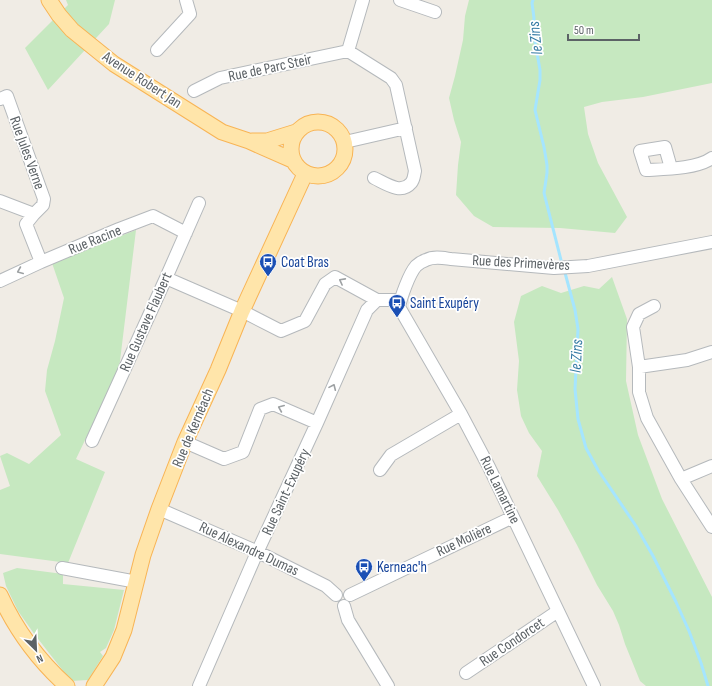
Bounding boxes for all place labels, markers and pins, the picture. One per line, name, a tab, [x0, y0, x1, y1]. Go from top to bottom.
bus stop icon: Coat Bras	[258, 252, 278, 277]
place label: Coat Bras	[281, 253, 329, 272]
bus stop icon: Saint Exupéry	[387, 293, 407, 318]
place label: Saint Exupéry	[410, 294, 479, 313]
bus stop icon: Kerneac'h	[354, 557, 374, 582]
place label: Kerneac'h	[377, 558, 427, 577]

